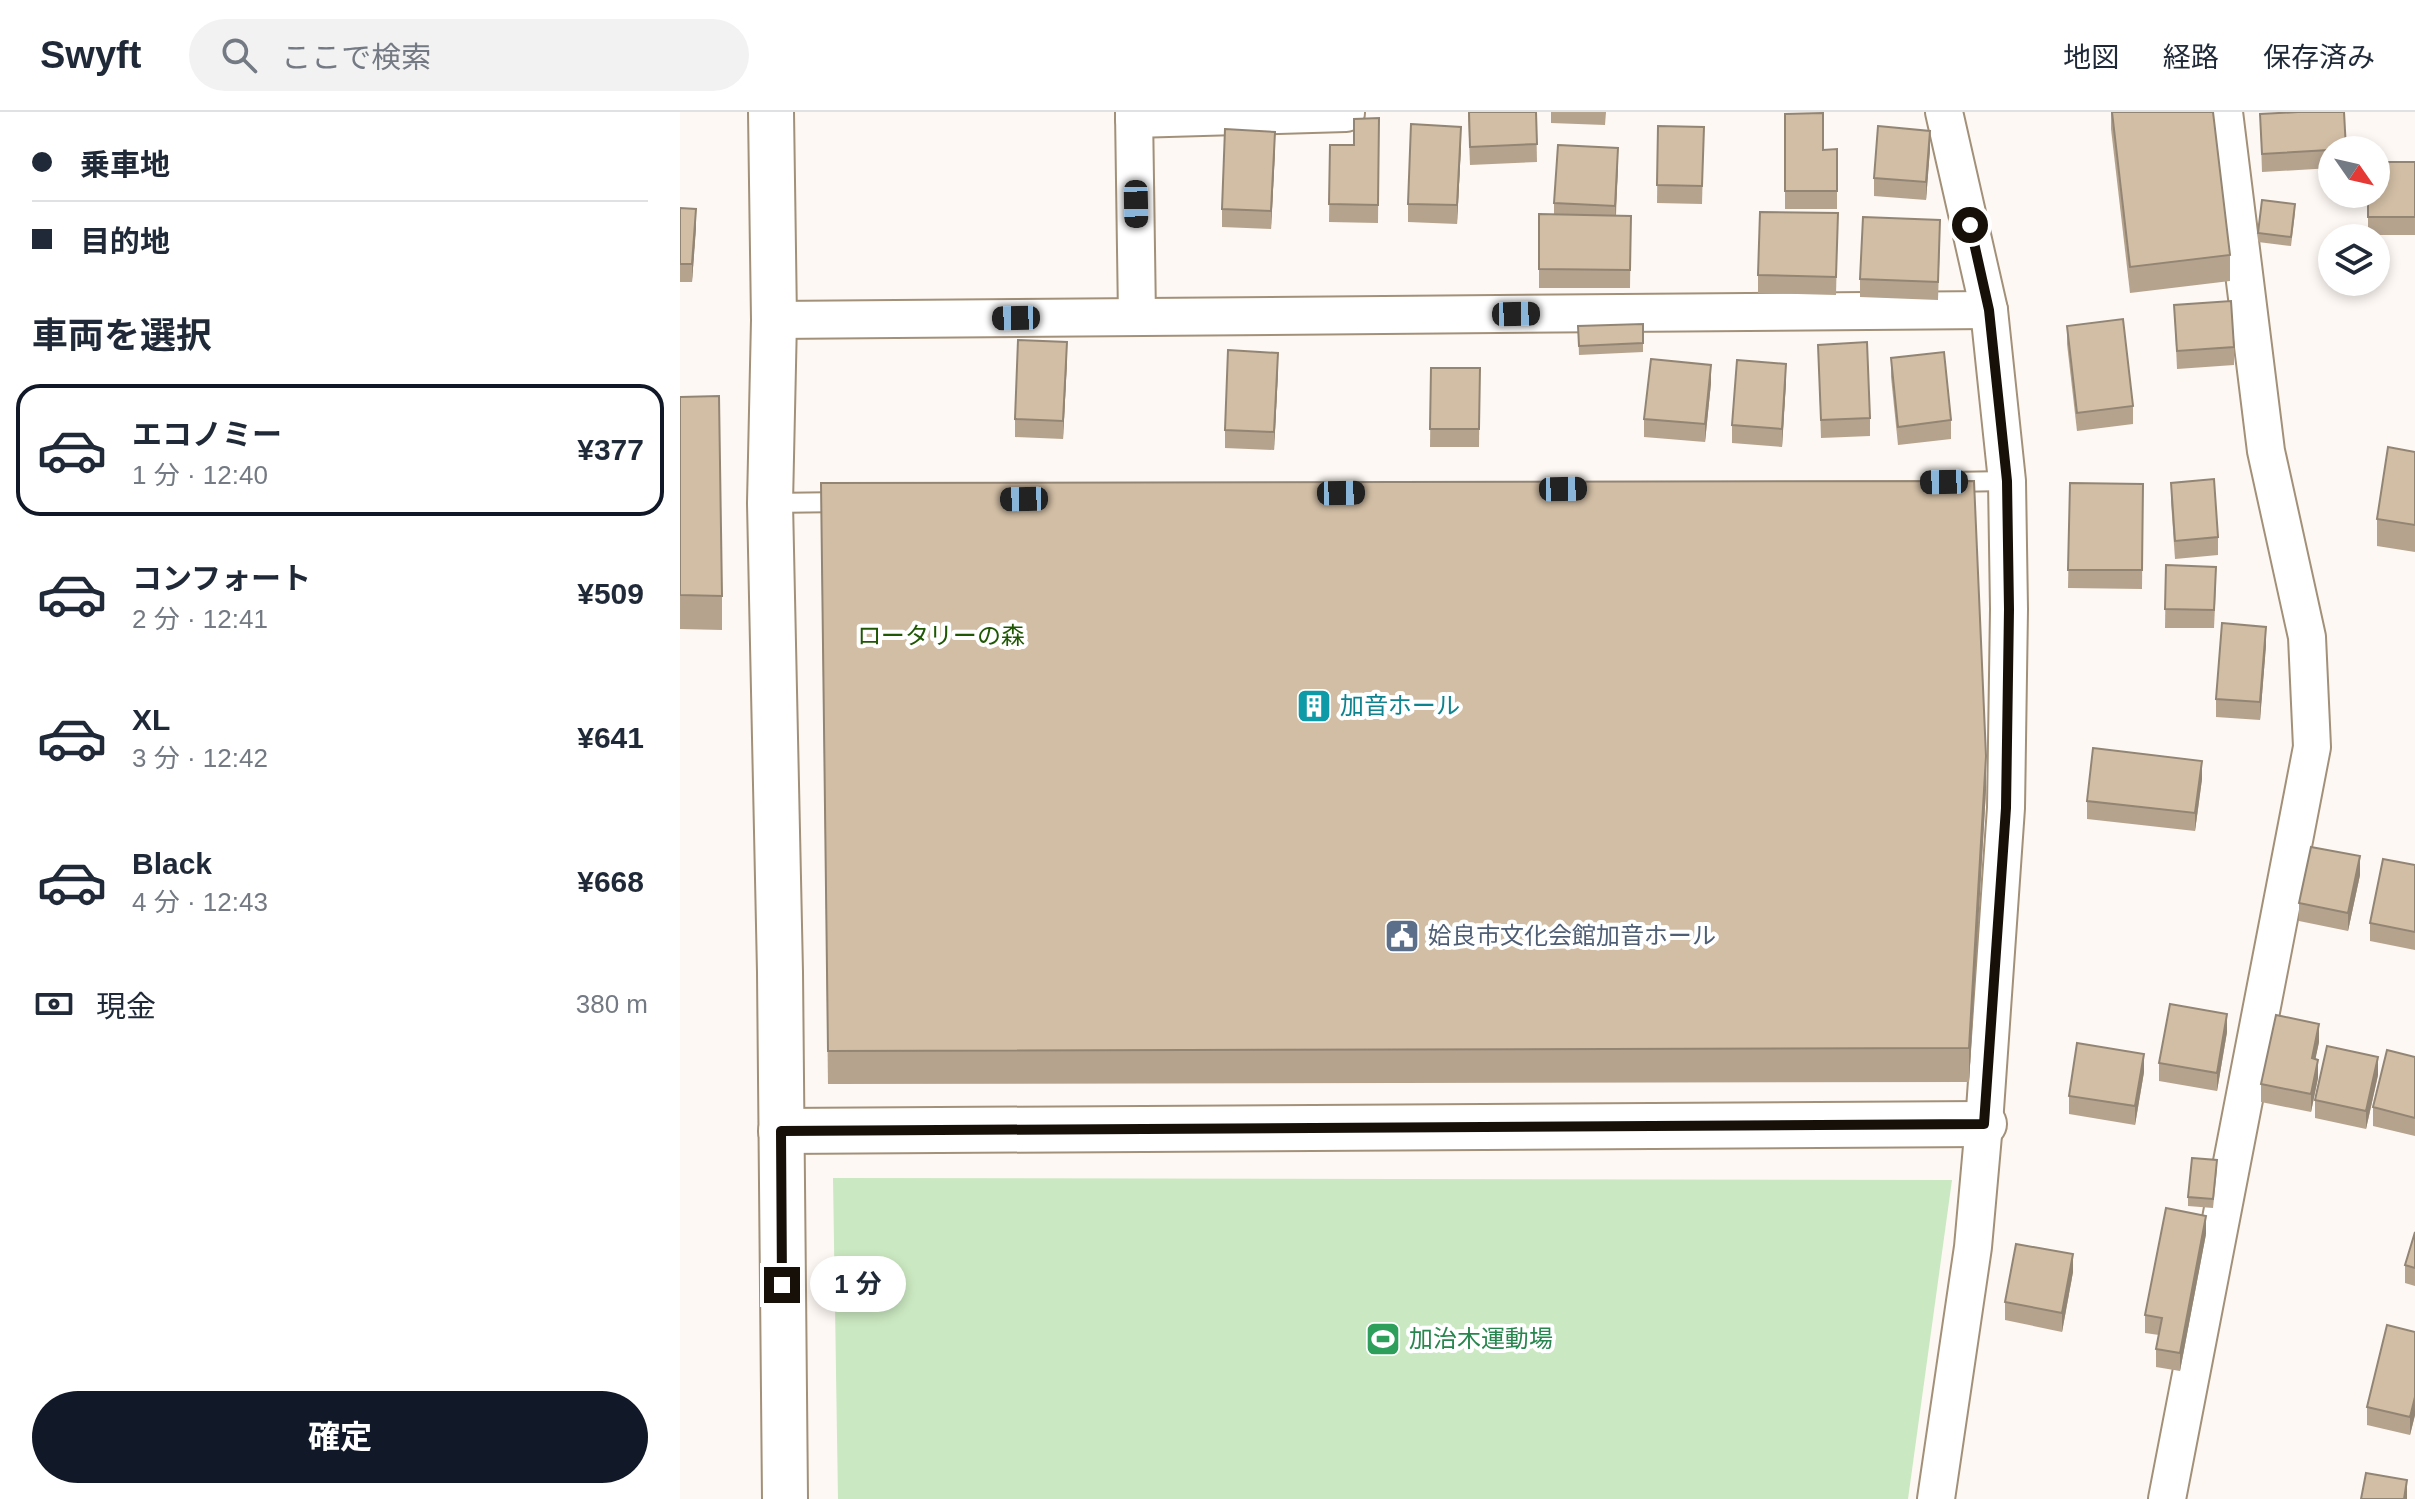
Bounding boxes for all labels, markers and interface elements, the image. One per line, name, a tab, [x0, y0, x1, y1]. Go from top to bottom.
search box	[189, 19, 749, 91]
icon: search	[217, 33, 261, 77]
text: Swyft	[40, 34, 141, 76]
text: ここで検索	[281, 41, 431, 74]
text: 地図	[2063, 42, 2119, 73]
text: 経路	[2163, 42, 2219, 73]
text: 保存済み	[2263, 42, 2375, 73]
north arrow	[2318, 136, 2390, 208]
map controls	[2318, 136, 2390, 296]
text: 乗車地	[80, 148, 170, 181]
car	[1124, 180, 1148, 228]
route start	[1952, 207, 1988, 243]
button: layers	[2318, 224, 2390, 296]
text: 目的地	[80, 225, 170, 258]
car	[1492, 302, 1540, 326]
car	[992, 306, 1040, 330]
text: 車両を選択	[32, 315, 212, 356]
icon: car	[36, 414, 108, 486]
text: エコノミー	[132, 418, 282, 451]
text: ¥377	[577, 433, 644, 466]
text: 1 分 · 12:40	[132, 460, 268, 490]
car	[1920, 470, 1968, 494]
car	[1539, 477, 1587, 501]
car	[1317, 481, 1365, 505]
car	[1000, 487, 1048, 511]
icon: car	[36, 558, 108, 630]
text: コンフォート	[132, 562, 311, 595]
text: ¥509	[577, 577, 644, 610]
text: 2 分 · 12:41	[132, 604, 268, 634]
park label: ロータリーの森	[857, 622, 1025, 649]
building icon: 加音ホール	[1295, 687, 1333, 725]
place label: 加音ホール	[1340, 692, 1460, 719]
icon: car	[36, 702, 108, 774]
text: XL	[132, 703, 170, 736]
text: ¥641	[577, 721, 644, 754]
text: 3 分 · 12:42	[132, 743, 268, 773]
icon: car	[36, 846, 108, 918]
text: Black	[132, 847, 212, 880]
text: ¥668	[577, 865, 644, 898]
text: 4 分 · 12:43	[132, 887, 268, 917]
public building icon: 姶良市文化会館加音ホール	[1383, 917, 1421, 955]
place label: 姶良市文化会館加音ホール	[1428, 922, 1716, 949]
icon: cash	[32, 982, 76, 1026]
text: 380 m	[576, 989, 648, 1019]
text: 現金	[96, 990, 156, 1023]
callout: 1 分	[810, 1257, 906, 1313]
route end	[764, 1267, 800, 1303]
text: 1 分	[834, 1269, 882, 1299]
sports icon: 加治木運動場	[1364, 1320, 1402, 1358]
place label: 加治木運動場	[1409, 1325, 1553, 1352]
button: 確定	[32, 1391, 648, 1483]

